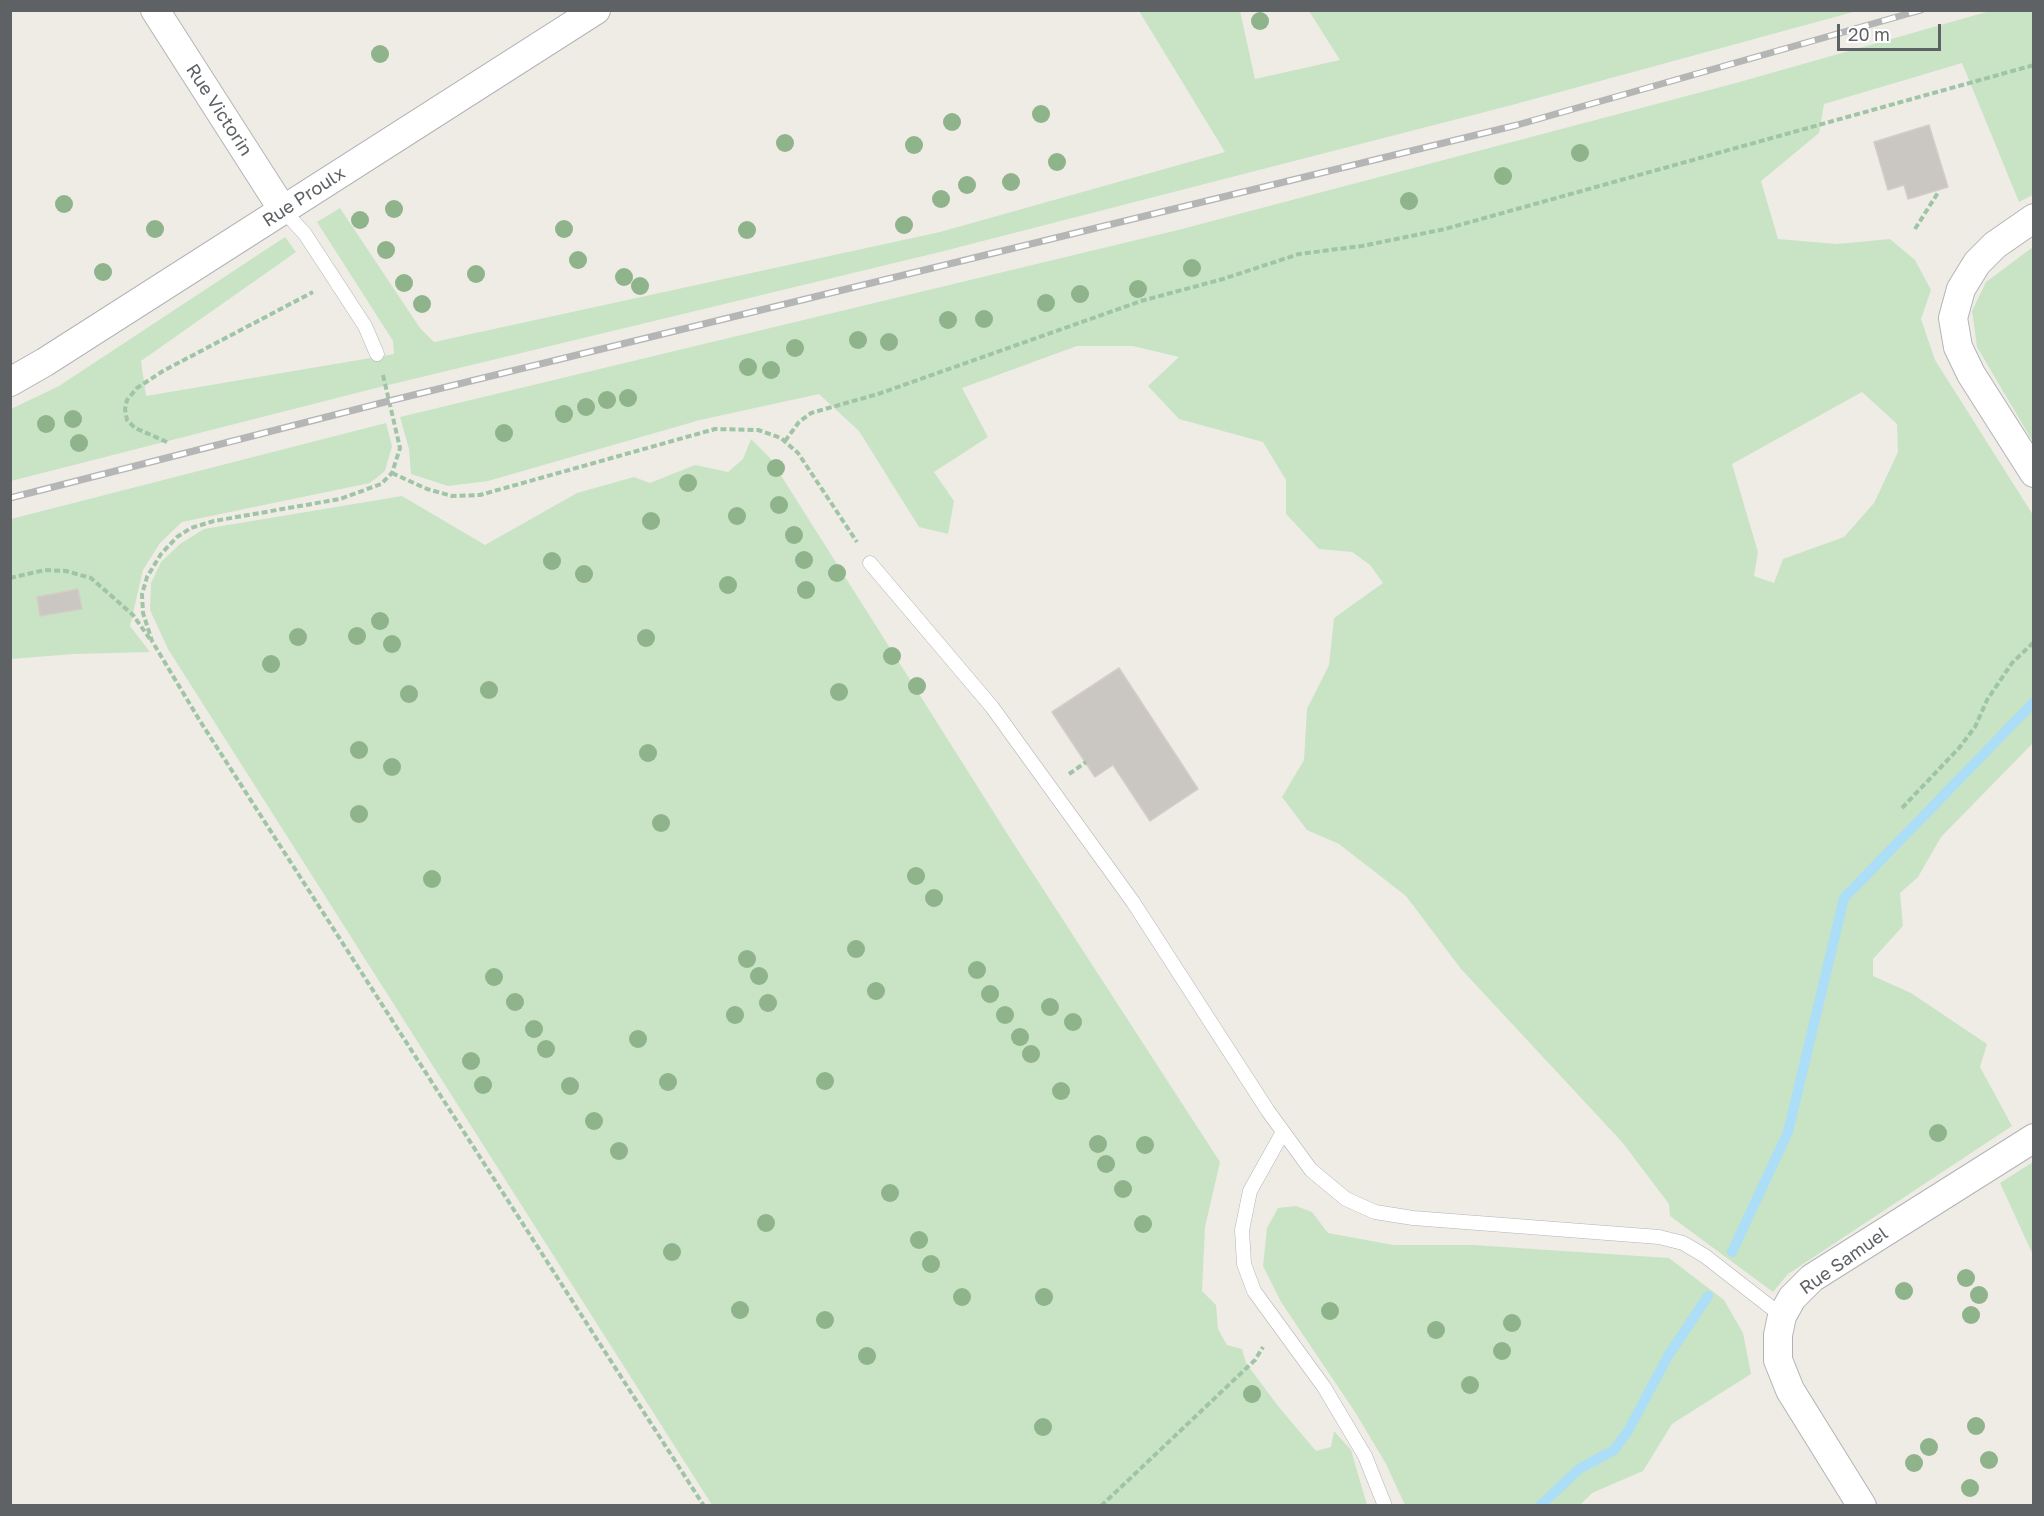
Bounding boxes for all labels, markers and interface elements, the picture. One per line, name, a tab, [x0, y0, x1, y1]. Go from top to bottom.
scale bar	[1840, 12, 1944, 50]
text: 20 m	[1848, 23, 1890, 45]
street label: Rue Victorin	[181, 60, 257, 160]
street label: Rue Proulx	[259, 162, 349, 232]
street label: Rue Samuel	[1796, 1223, 1892, 1299]

